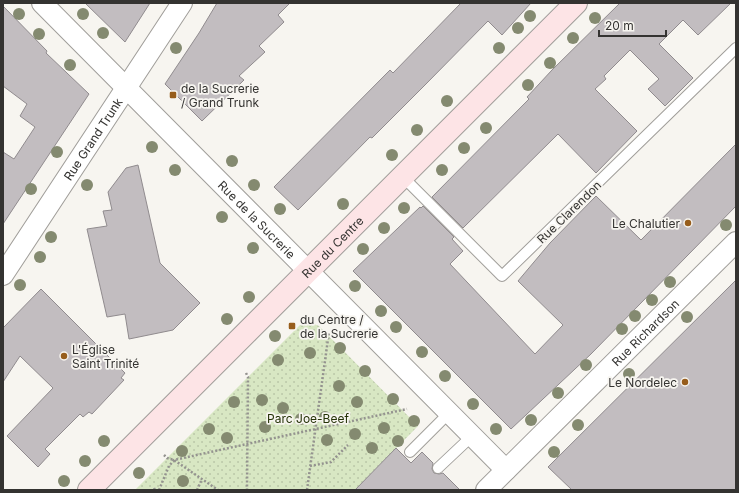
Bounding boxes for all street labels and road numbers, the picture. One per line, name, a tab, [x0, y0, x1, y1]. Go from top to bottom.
street label: Rue Grand Trunk	[60, 94, 125, 183]
street label: Rue de la Sucrerie	[215, 177, 299, 261]
street label: Rue Clarendon	[534, 178, 604, 246]
street label: Rue du Centre	[298, 213, 366, 281]
street label: Rue Richardson	[608, 296, 682, 369]

